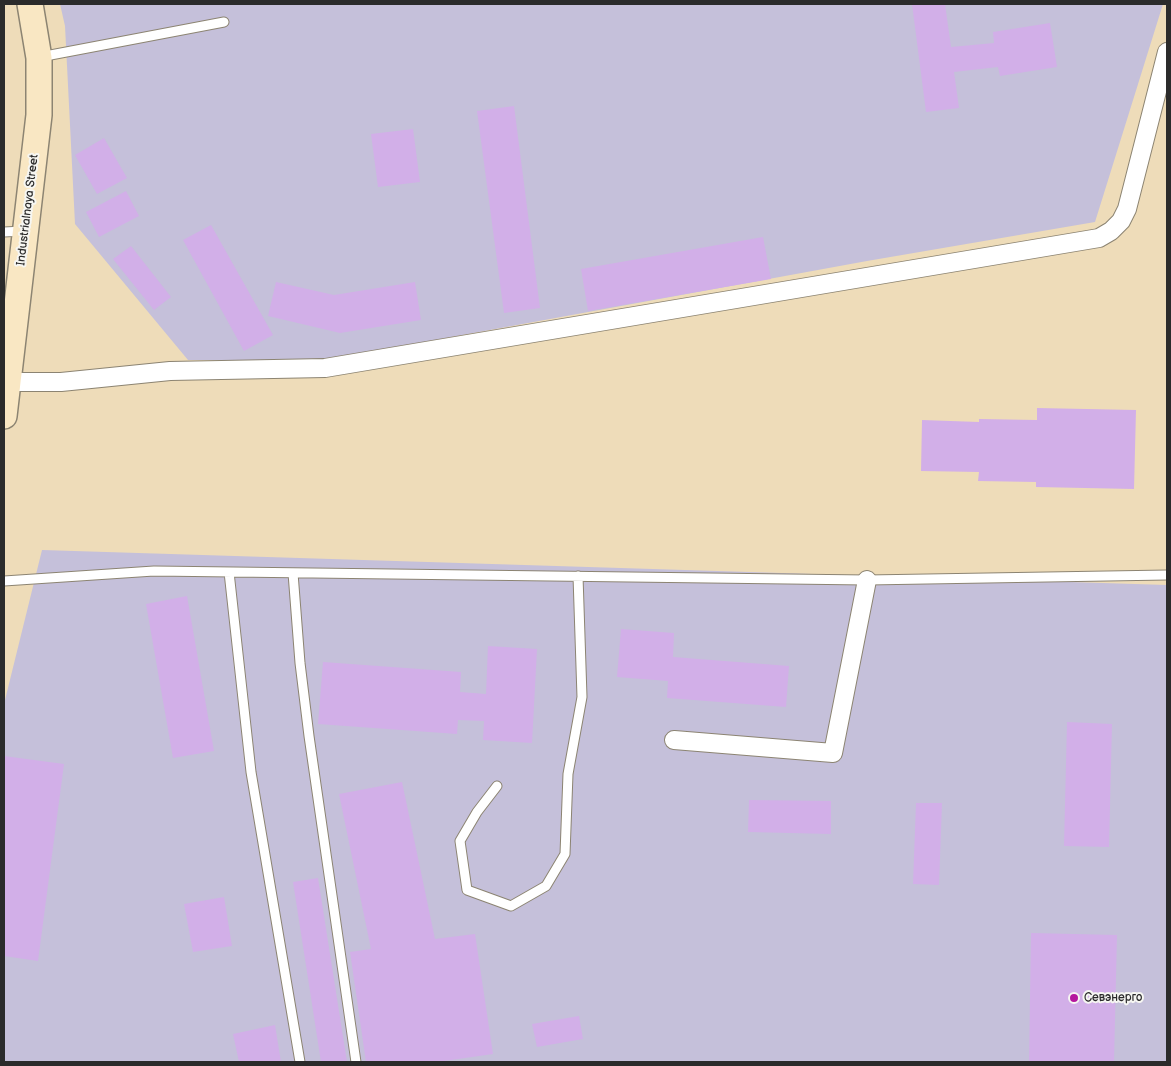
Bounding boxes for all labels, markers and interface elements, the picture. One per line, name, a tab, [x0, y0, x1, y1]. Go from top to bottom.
street label: Industrialnaya Street	[14, 154, 42, 266]
place label: Севэнерго	[1084, 991, 1142, 1005]
marker: Севэнерго	[1068, 992, 1080, 1004]

